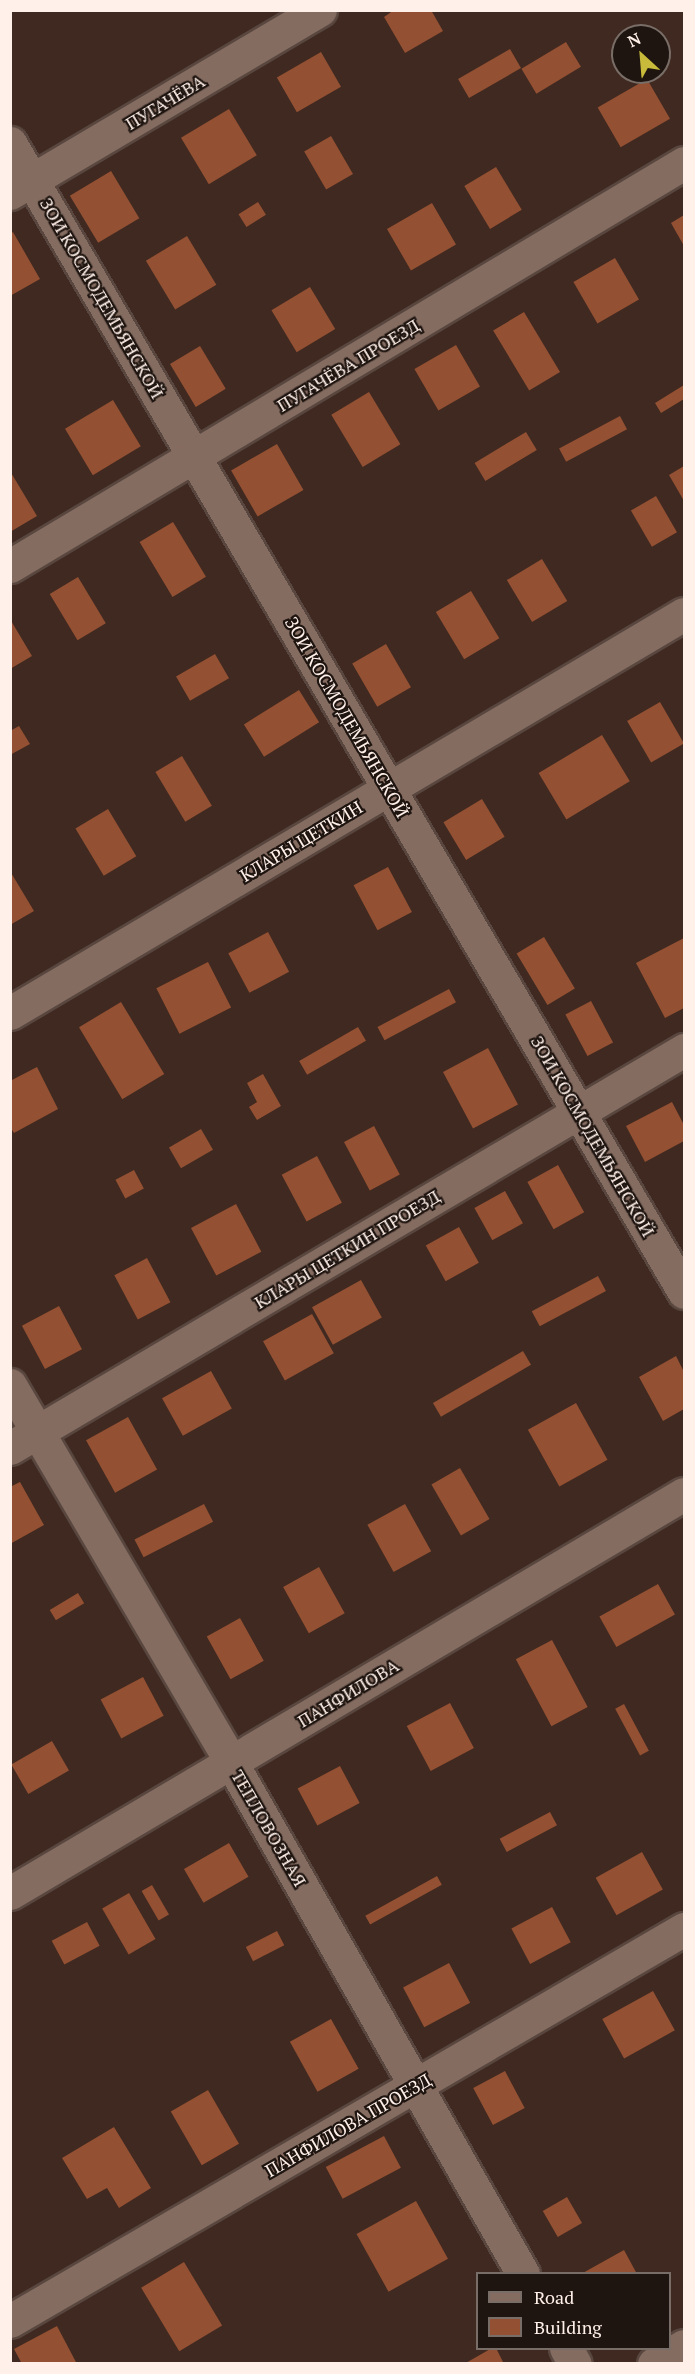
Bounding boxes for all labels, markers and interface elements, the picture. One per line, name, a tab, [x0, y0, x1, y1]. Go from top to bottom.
north arrow	[611, 24, 671, 84]
text: N	[624, 27, 644, 52]
street label: ПУГАЧЁВА	[121, 70, 209, 134]
street label: ЗОИ КОСМОДЕМЬЯНСКОЙ	[36, 194, 168, 402]
street label: ПУГАЧЁВА ПРОЕЗД	[273, 314, 423, 416]
street label: ЗОИ КОСМОДЕМЬЯНСКОЙ	[281, 613, 413, 821]
street label: КЛАРЫ ЦЕТКИН	[236, 796, 366, 886]
street label: ЗОИ КОСМОДЕМЬЯНСКОЙ	[527, 1032, 659, 1240]
street label: КЛАРЫ ЦЕТКИН ПРОЕЗД	[250, 1185, 444, 1313]
street label: ПАНФИЛОВА	[293, 1654, 403, 1732]
street label: ТЕПЛОВОЗНАЯ	[227, 1766, 311, 1890]
street label: ПАНФИЛОВА ПРОЕЗД	[261, 2069, 435, 2181]
legend	[476, 2272, 671, 2350]
text: Road	[534, 2285, 574, 2309]
text: Building	[534, 2315, 602, 2339]

